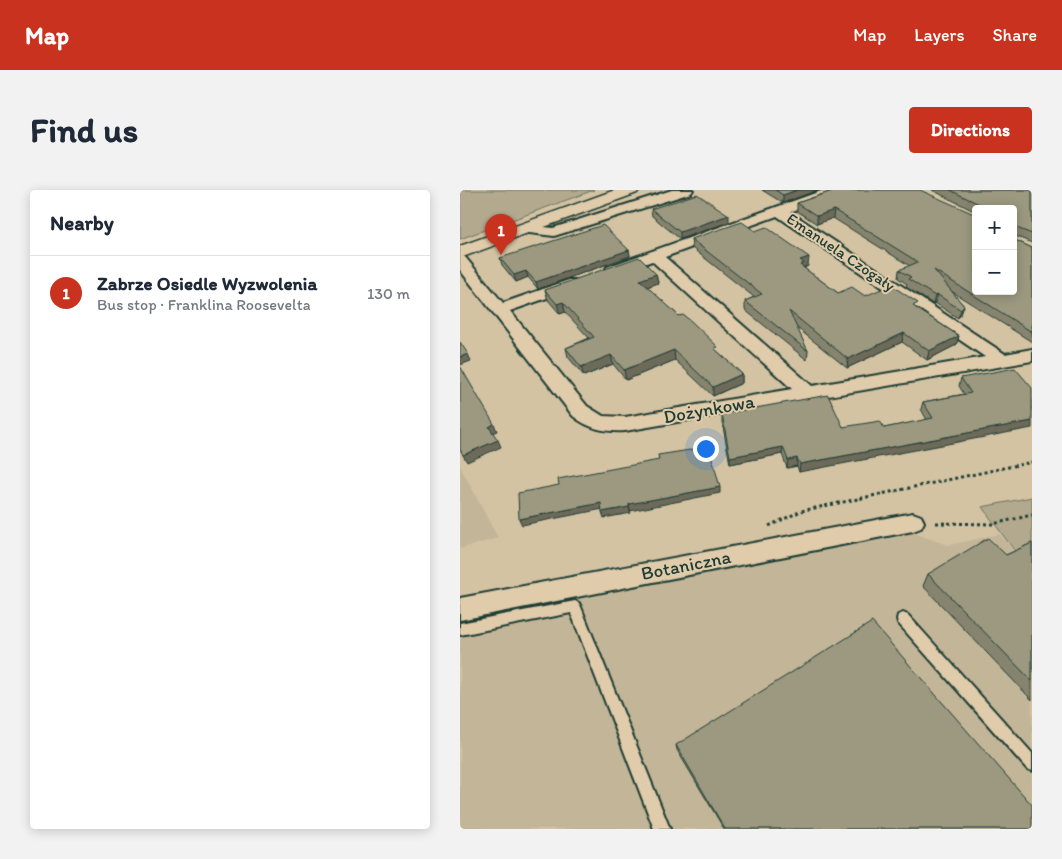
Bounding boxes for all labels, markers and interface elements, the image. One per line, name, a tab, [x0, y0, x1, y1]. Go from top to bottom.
text: Map	[25, 21, 69, 50]
text: Map	[853, 24, 886, 46]
text: Layers	[914, 24, 964, 46]
text: Share	[992, 24, 1037, 46]
button: Directions	[909, 107, 1032, 153]
text: Find us	[30, 109, 138, 151]
map controls	[972, 205, 1017, 295]
button: +	[972, 205, 1017, 250]
street label: Emanuela Czogały	[783, 209, 899, 295]
text: Nearby	[50, 210, 114, 235]
pin: 1	[485, 214, 517, 255]
button: −	[972, 250, 1017, 295]
text: Zabrze Osiedle Wyzwolenia	[97, 272, 317, 295]
text: 1	[62, 284, 70, 303]
text: 130 m	[367, 284, 410, 303]
text: Bus stop · Franklina Roosevelta	[97, 295, 311, 314]
street label: Dożynkowa	[662, 390, 757, 428]
your location	[693, 436, 719, 462]
street label: Botaniczna	[639, 545, 733, 585]

